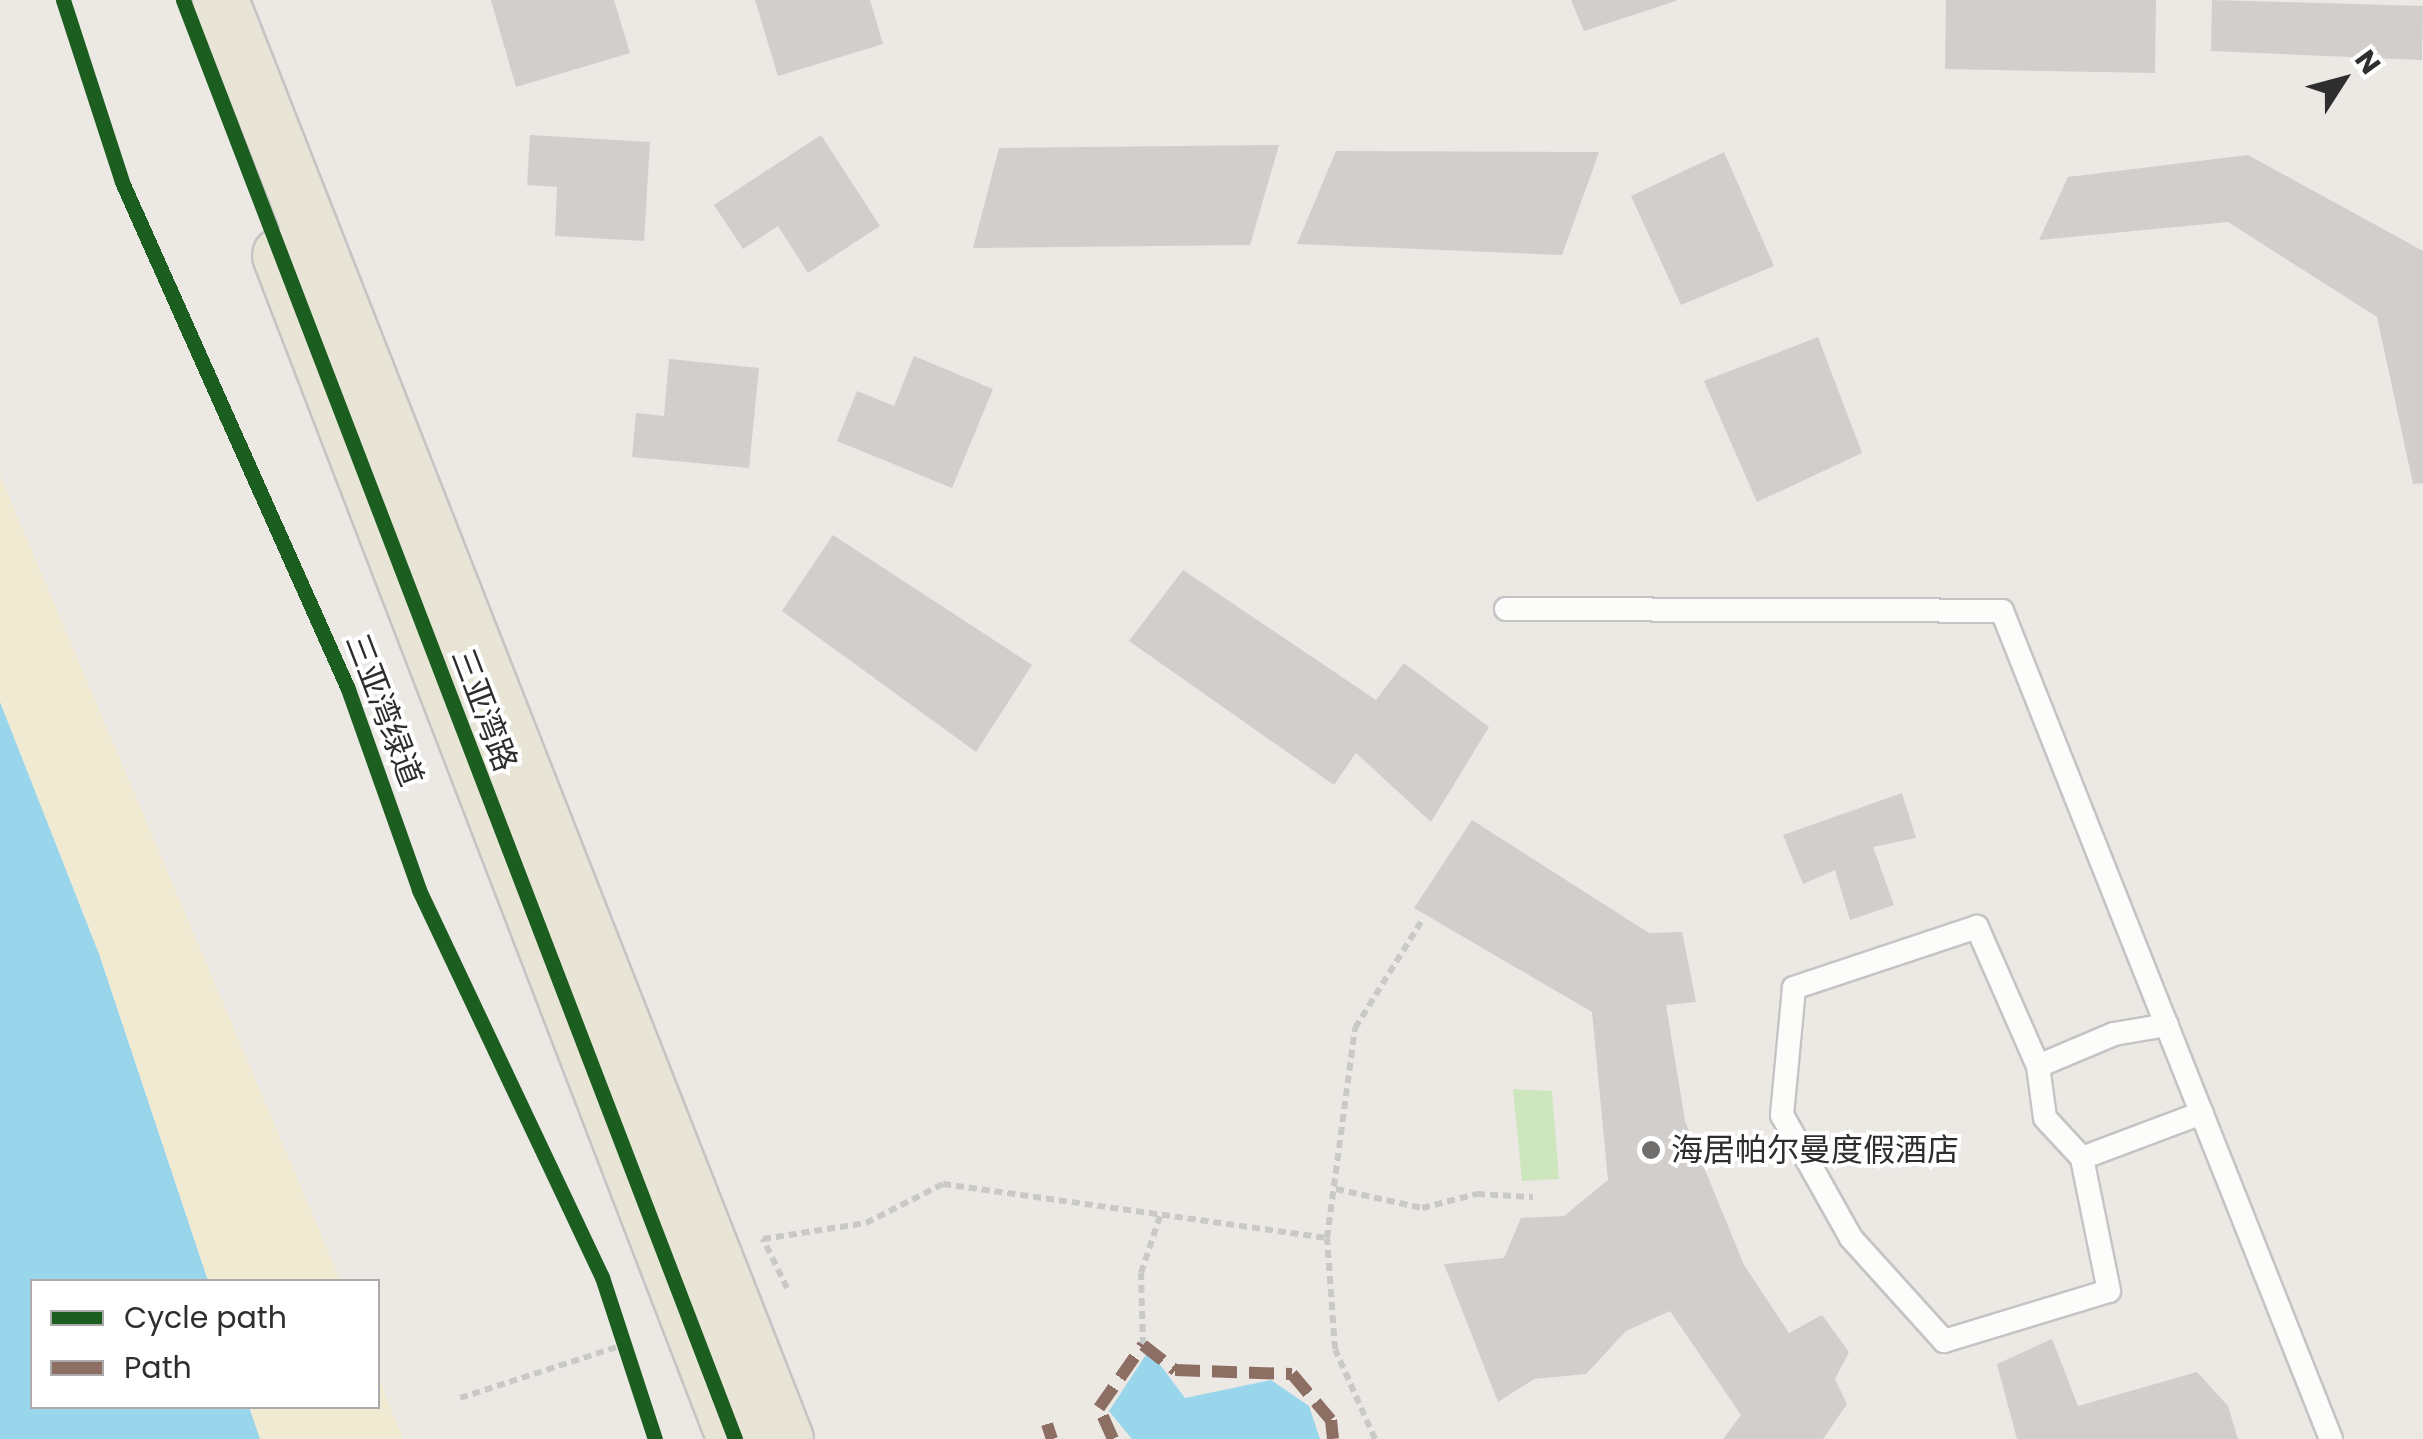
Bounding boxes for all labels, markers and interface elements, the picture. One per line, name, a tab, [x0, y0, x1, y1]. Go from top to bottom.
north arrow	[2293, 30, 2393, 130]
text: N	[2346, 42, 2390, 82]
street label: 三亚湾绿道	[337, 628, 431, 792]
street label: 三亚湾路	[443, 643, 525, 777]
place label: 海居帕尔曼度假酒店	[1671, 1131, 1959, 1169]
marker: 海居帕尔曼度假酒店	[1640, 1139, 1662, 1161]
legend	[30, 1279, 380, 1409]
text: Cycle path	[124, 1296, 287, 1339]
text: Path	[124, 1346, 192, 1389]

